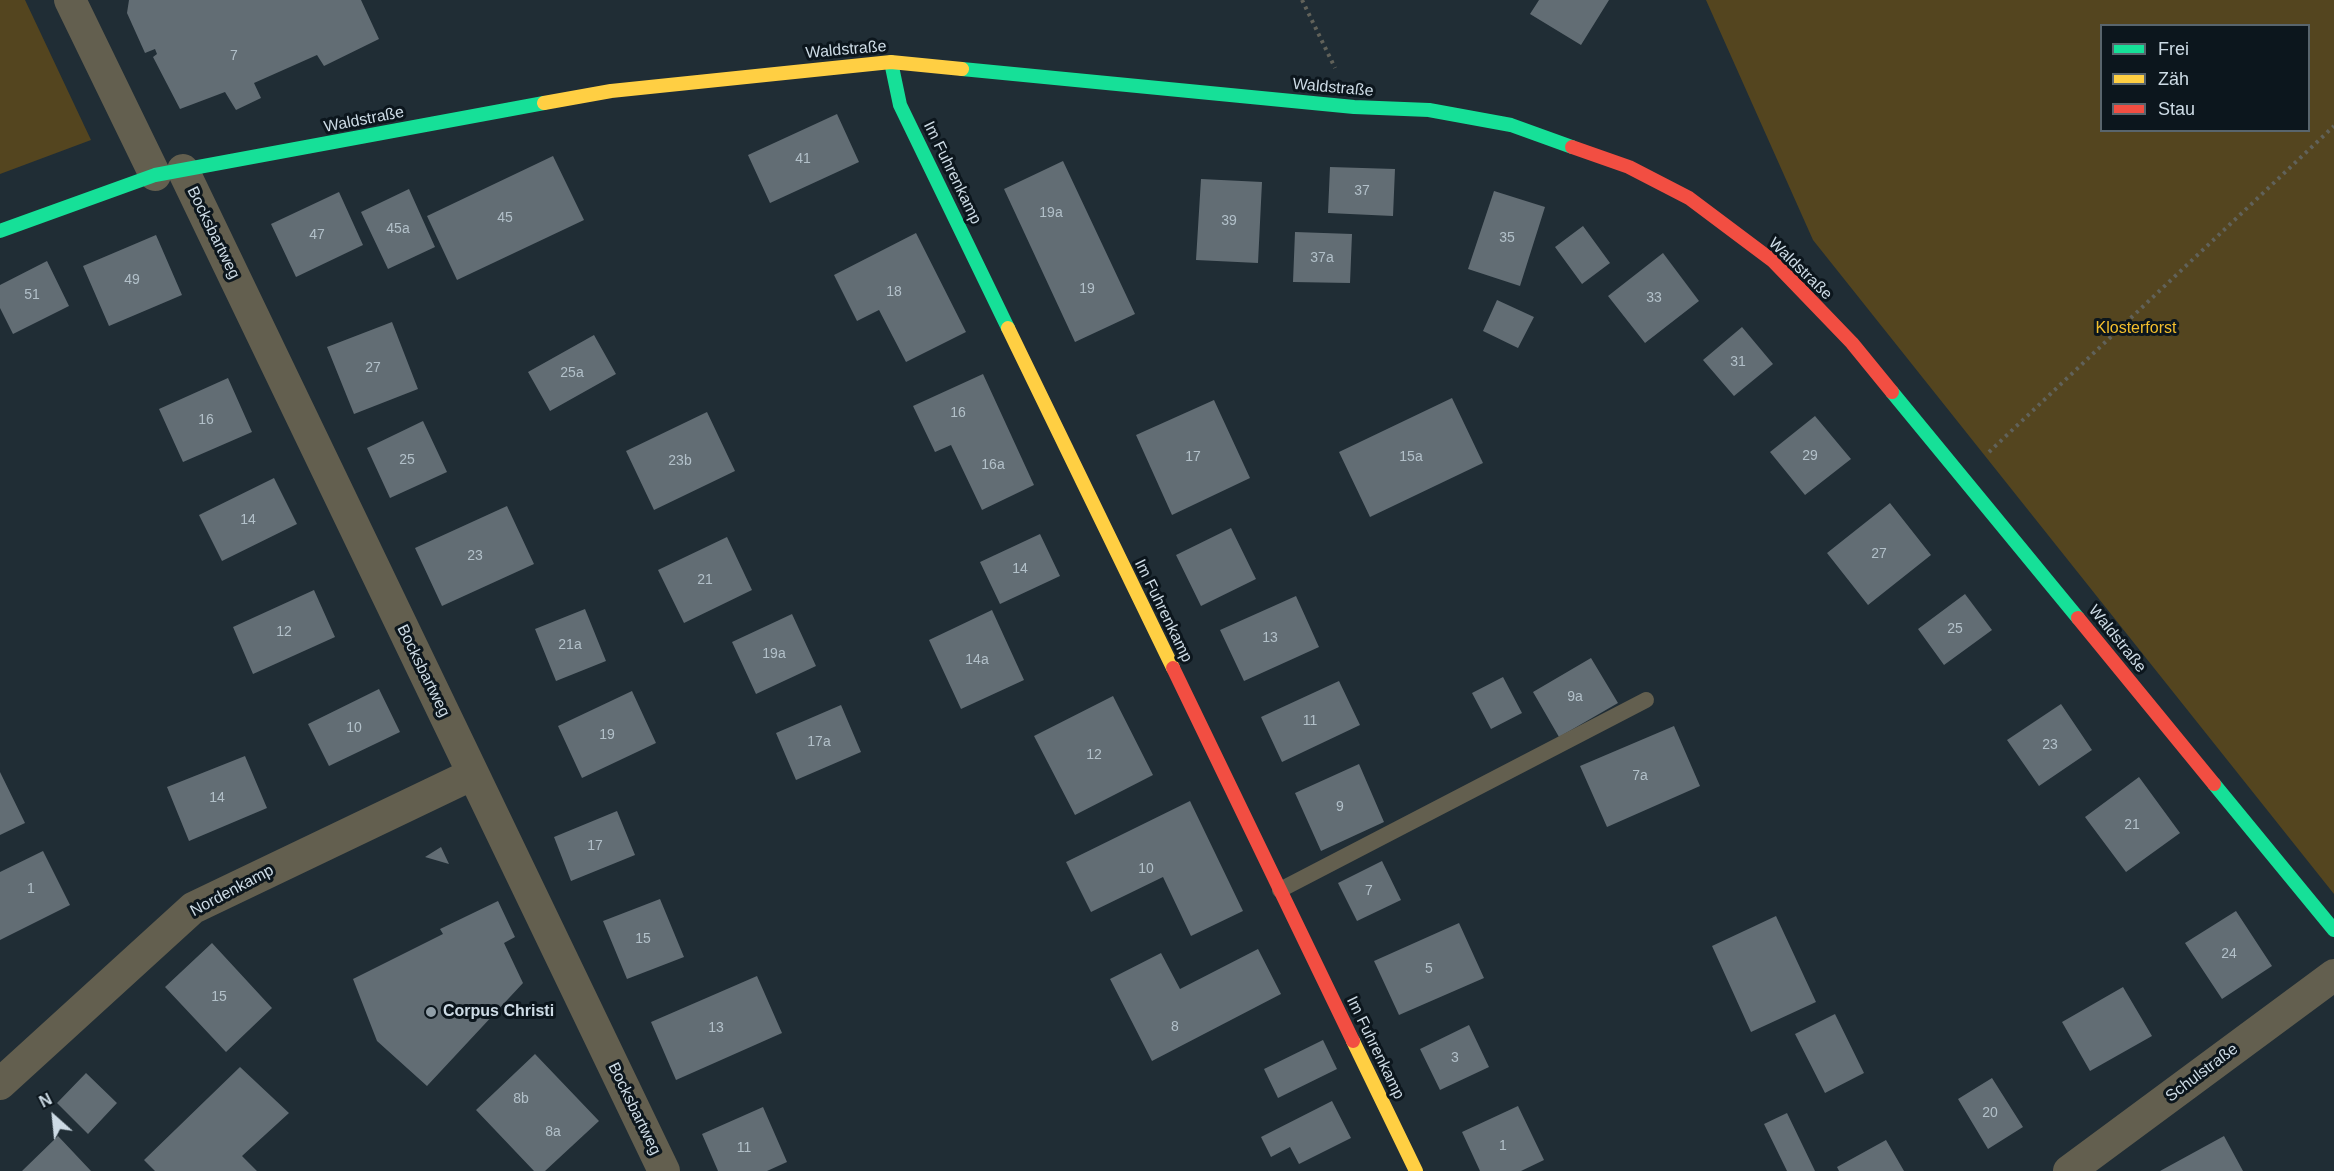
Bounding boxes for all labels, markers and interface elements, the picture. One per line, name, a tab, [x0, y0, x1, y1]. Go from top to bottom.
legend	[2100, 24, 2310, 132]
street label: Waldstraße	[805, 37, 887, 63]
text: Frei	[2158, 39, 2189, 59]
house number: 7	[230, 48, 238, 64]
text: Zäh	[2158, 69, 2189, 89]
street label: Waldstraße	[1292, 75, 1374, 101]
text: Stau	[2158, 99, 2195, 119]
street label: Waldstraße	[322, 103, 406, 137]
street label: Im Fuhrenkamp	[919, 118, 985, 228]
house number: 41	[795, 151, 811, 167]
house number: 37	[1354, 183, 1370, 199]
street label: Bocksbartweg	[182, 184, 244, 282]
house number: 19a	[1039, 205, 1063, 221]
house number: 45	[497, 210, 513, 226]
house number: 39	[1221, 213, 1237, 229]
house number: 45a	[386, 221, 410, 237]
house number: 47	[309, 227, 325, 243]
house number: 35	[1499, 230, 1515, 246]
street label: Waldstraße	[1764, 234, 1836, 304]
house number: 37a	[1310, 250, 1334, 266]
house number: 49	[124, 272, 140, 288]
house number: 19	[1079, 281, 1095, 297]
house number: 18	[886, 284, 902, 300]
house number: 51	[24, 287, 40, 303]
house number: 33	[1646, 290, 1662, 306]
park label: Klosterforst	[2096, 319, 2176, 339]
house number: 31	[1730, 354, 1746, 370]
house number: 27	[365, 360, 381, 376]
house number: 25a	[560, 365, 584, 381]
house number: 16	[950, 405, 966, 421]
house number: 16	[198, 412, 214, 428]
house number: 29	[1802, 448, 1818, 464]
house number: 17	[1185, 449, 1201, 465]
house number: 15a	[1399, 449, 1423, 465]
house number: 25	[399, 452, 415, 468]
house number: 23b	[668, 453, 692, 469]
house number: 16a	[981, 457, 1005, 473]
house number: 14	[240, 512, 256, 528]
house number: 27	[1871, 546, 1887, 562]
house number: 23	[467, 548, 483, 564]
street label: Im Fuhrenkamp	[1130, 556, 1196, 666]
house number: 14	[1012, 561, 1028, 577]
house number: 21	[697, 572, 713, 588]
street label: Waldstraße	[2084, 601, 2150, 677]
house number: 25	[1947, 621, 1963, 637]
street label: Bocksbartweg	[392, 622, 454, 720]
house number: 12	[276, 624, 292, 640]
house number: 13	[1262, 630, 1278, 646]
house number: 21a	[558, 637, 582, 653]
house number: 19a	[762, 646, 786, 662]
house number: 14a	[965, 652, 989, 668]
house number: 9a	[1567, 689, 1583, 705]
house number: 11	[1303, 713, 1317, 729]
house number: 10	[346, 720, 362, 736]
house number: 19	[599, 727, 615, 743]
house number: 17a	[807, 734, 831, 750]
house number: 23	[2042, 737, 2058, 753]
house number: 12	[1086, 747, 1102, 763]
house number: 7a	[1632, 768, 1648, 784]
house number: 14	[209, 790, 225, 806]
house number: 9	[1336, 799, 1344, 815]
house number: 21	[2124, 817, 2140, 833]
house number: 17	[587, 838, 603, 854]
street label: Nordenkamp	[187, 861, 277, 921]
house number: 10	[1138, 861, 1154, 877]
house number: 1	[27, 881, 35, 897]
house number: 7	[1365, 883, 1373, 899]
house number: 15	[635, 931, 651, 947]
house number: 24	[2221, 946, 2237, 962]
house number: 5	[1425, 961, 1433, 977]
house number: 15	[211, 989, 227, 1005]
street label: Im Fuhrenkamp	[1342, 993, 1408, 1103]
place label: Corpus Christi	[443, 1002, 554, 1022]
marker: Corpus Christi	[424, 1005, 438, 1019]
house number: 8	[1171, 1019, 1179, 1035]
house number: 13	[708, 1020, 724, 1036]
street label: Schulstraße	[2162, 1040, 2242, 1106]
house number: 3	[1451, 1050, 1459, 1066]
street label: Bocksbartweg	[603, 1060, 665, 1158]
north arrow	[24, 1087, 84, 1147]
text: N	[37, 1090, 55, 1111]
house number: 8b	[513, 1091, 529, 1107]
house number: 20	[1982, 1105, 1998, 1121]
house number: 8a	[545, 1124, 561, 1140]
house number: 1	[1499, 1138, 1507, 1154]
house number: 11	[737, 1140, 751, 1156]

